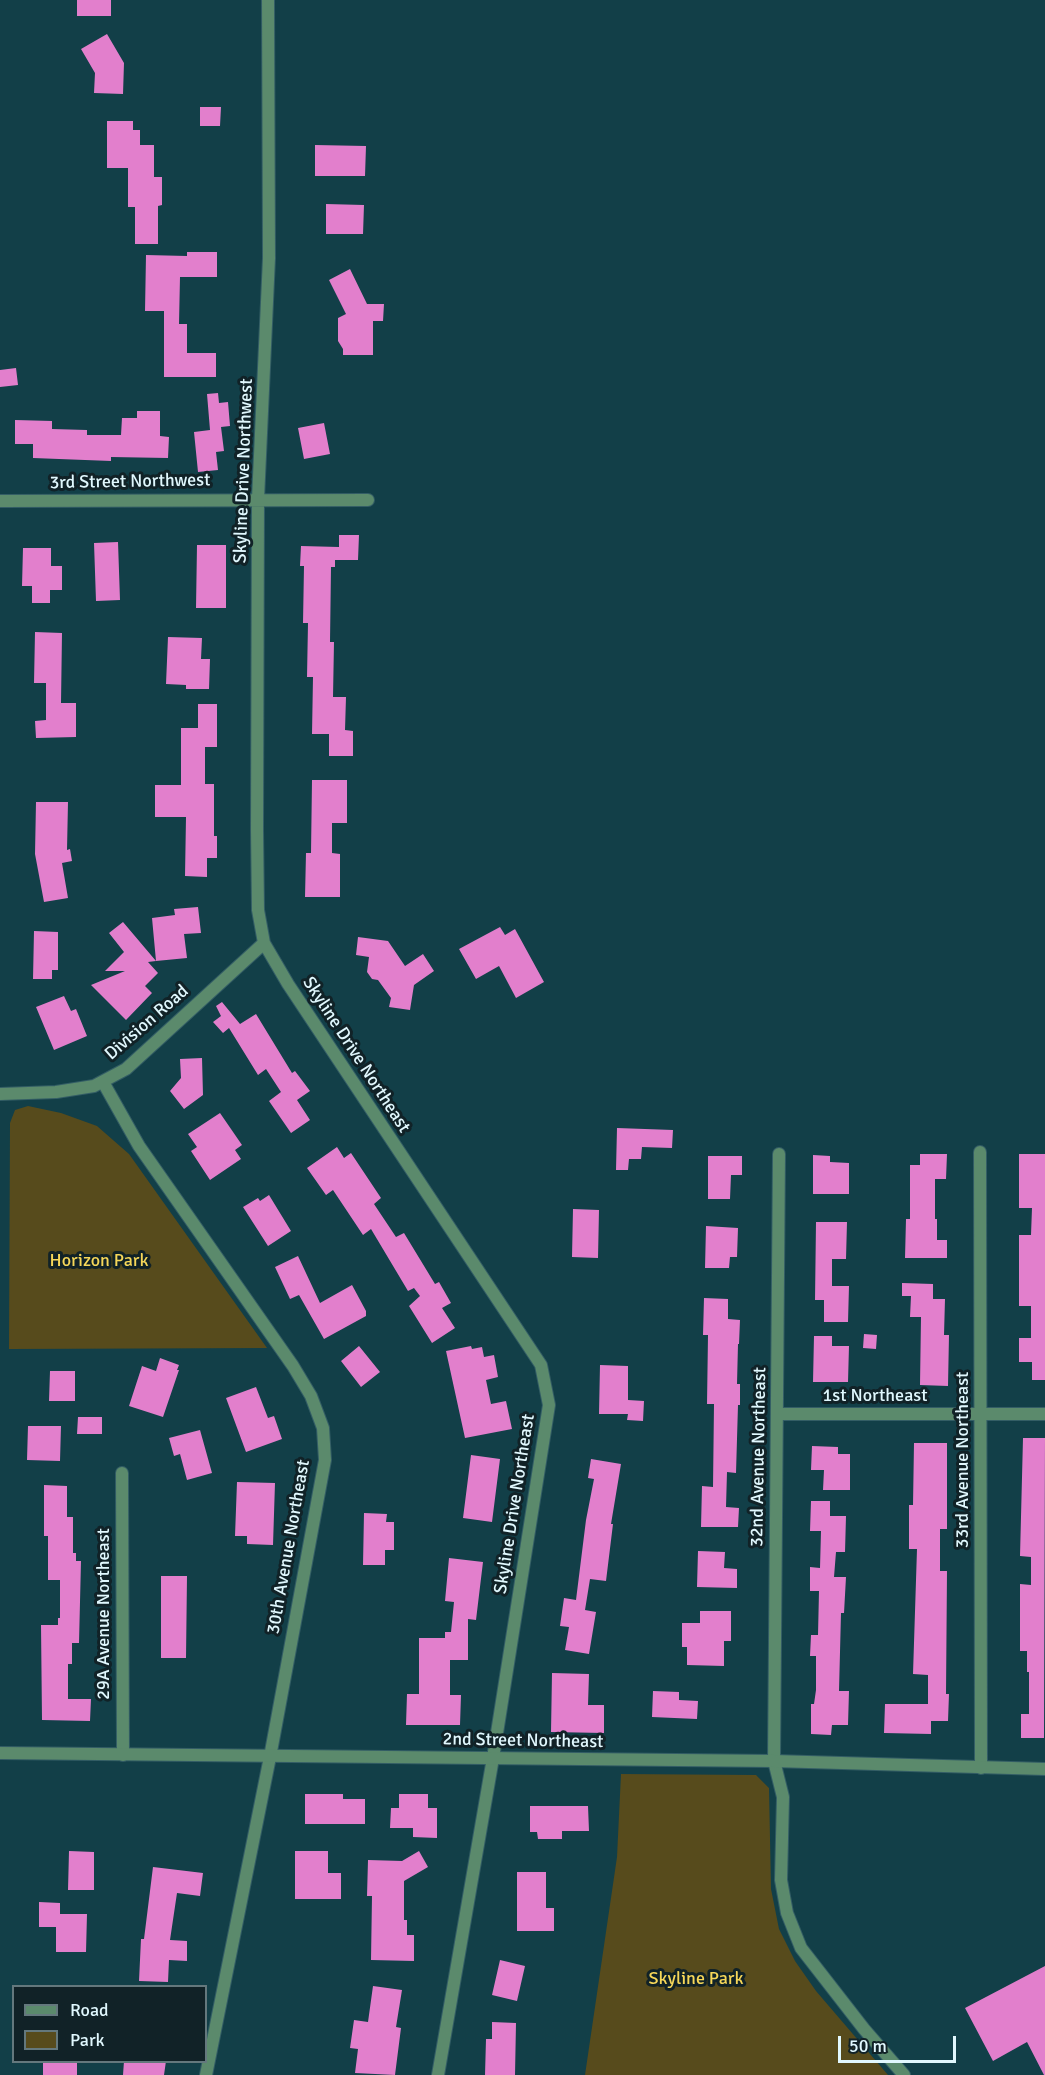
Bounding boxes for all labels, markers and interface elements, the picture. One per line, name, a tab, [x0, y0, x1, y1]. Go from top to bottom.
street label: Skyline Drive Northwest	[230, 378, 258, 564]
street label: 3rd Street Northwest	[49, 470, 211, 494]
street label: Skyline Drive Northeast	[298, 973, 414, 1137]
street label: Division Road	[101, 981, 193, 1065]
park label: Horizon Park	[50, 1250, 148, 1272]
street label: 32nd Avenue Northeast	[747, 1367, 771, 1547]
street label: 33rd Avenue Northeast	[952, 1372, 974, 1548]
street label: 1st Northeast	[823, 1385, 927, 1407]
street label: Skyline Drive Northeast	[490, 1413, 540, 1595]
street label: 30th Avenue Northeast	[263, 1458, 315, 1636]
street label: 29A Avenue Northeast	[93, 1528, 115, 1700]
street label: 2nd Street Northeast	[442, 1729, 604, 1753]
park label: Skyline Park	[649, 1968, 743, 1990]
legend	[12, 1985, 207, 2063]
text: Road	[70, 1999, 109, 2021]
scale bar	[841, 2024, 960, 2062]
text: Park	[70, 2029, 105, 2051]
text: 50 m	[849, 2035, 887, 2057]

